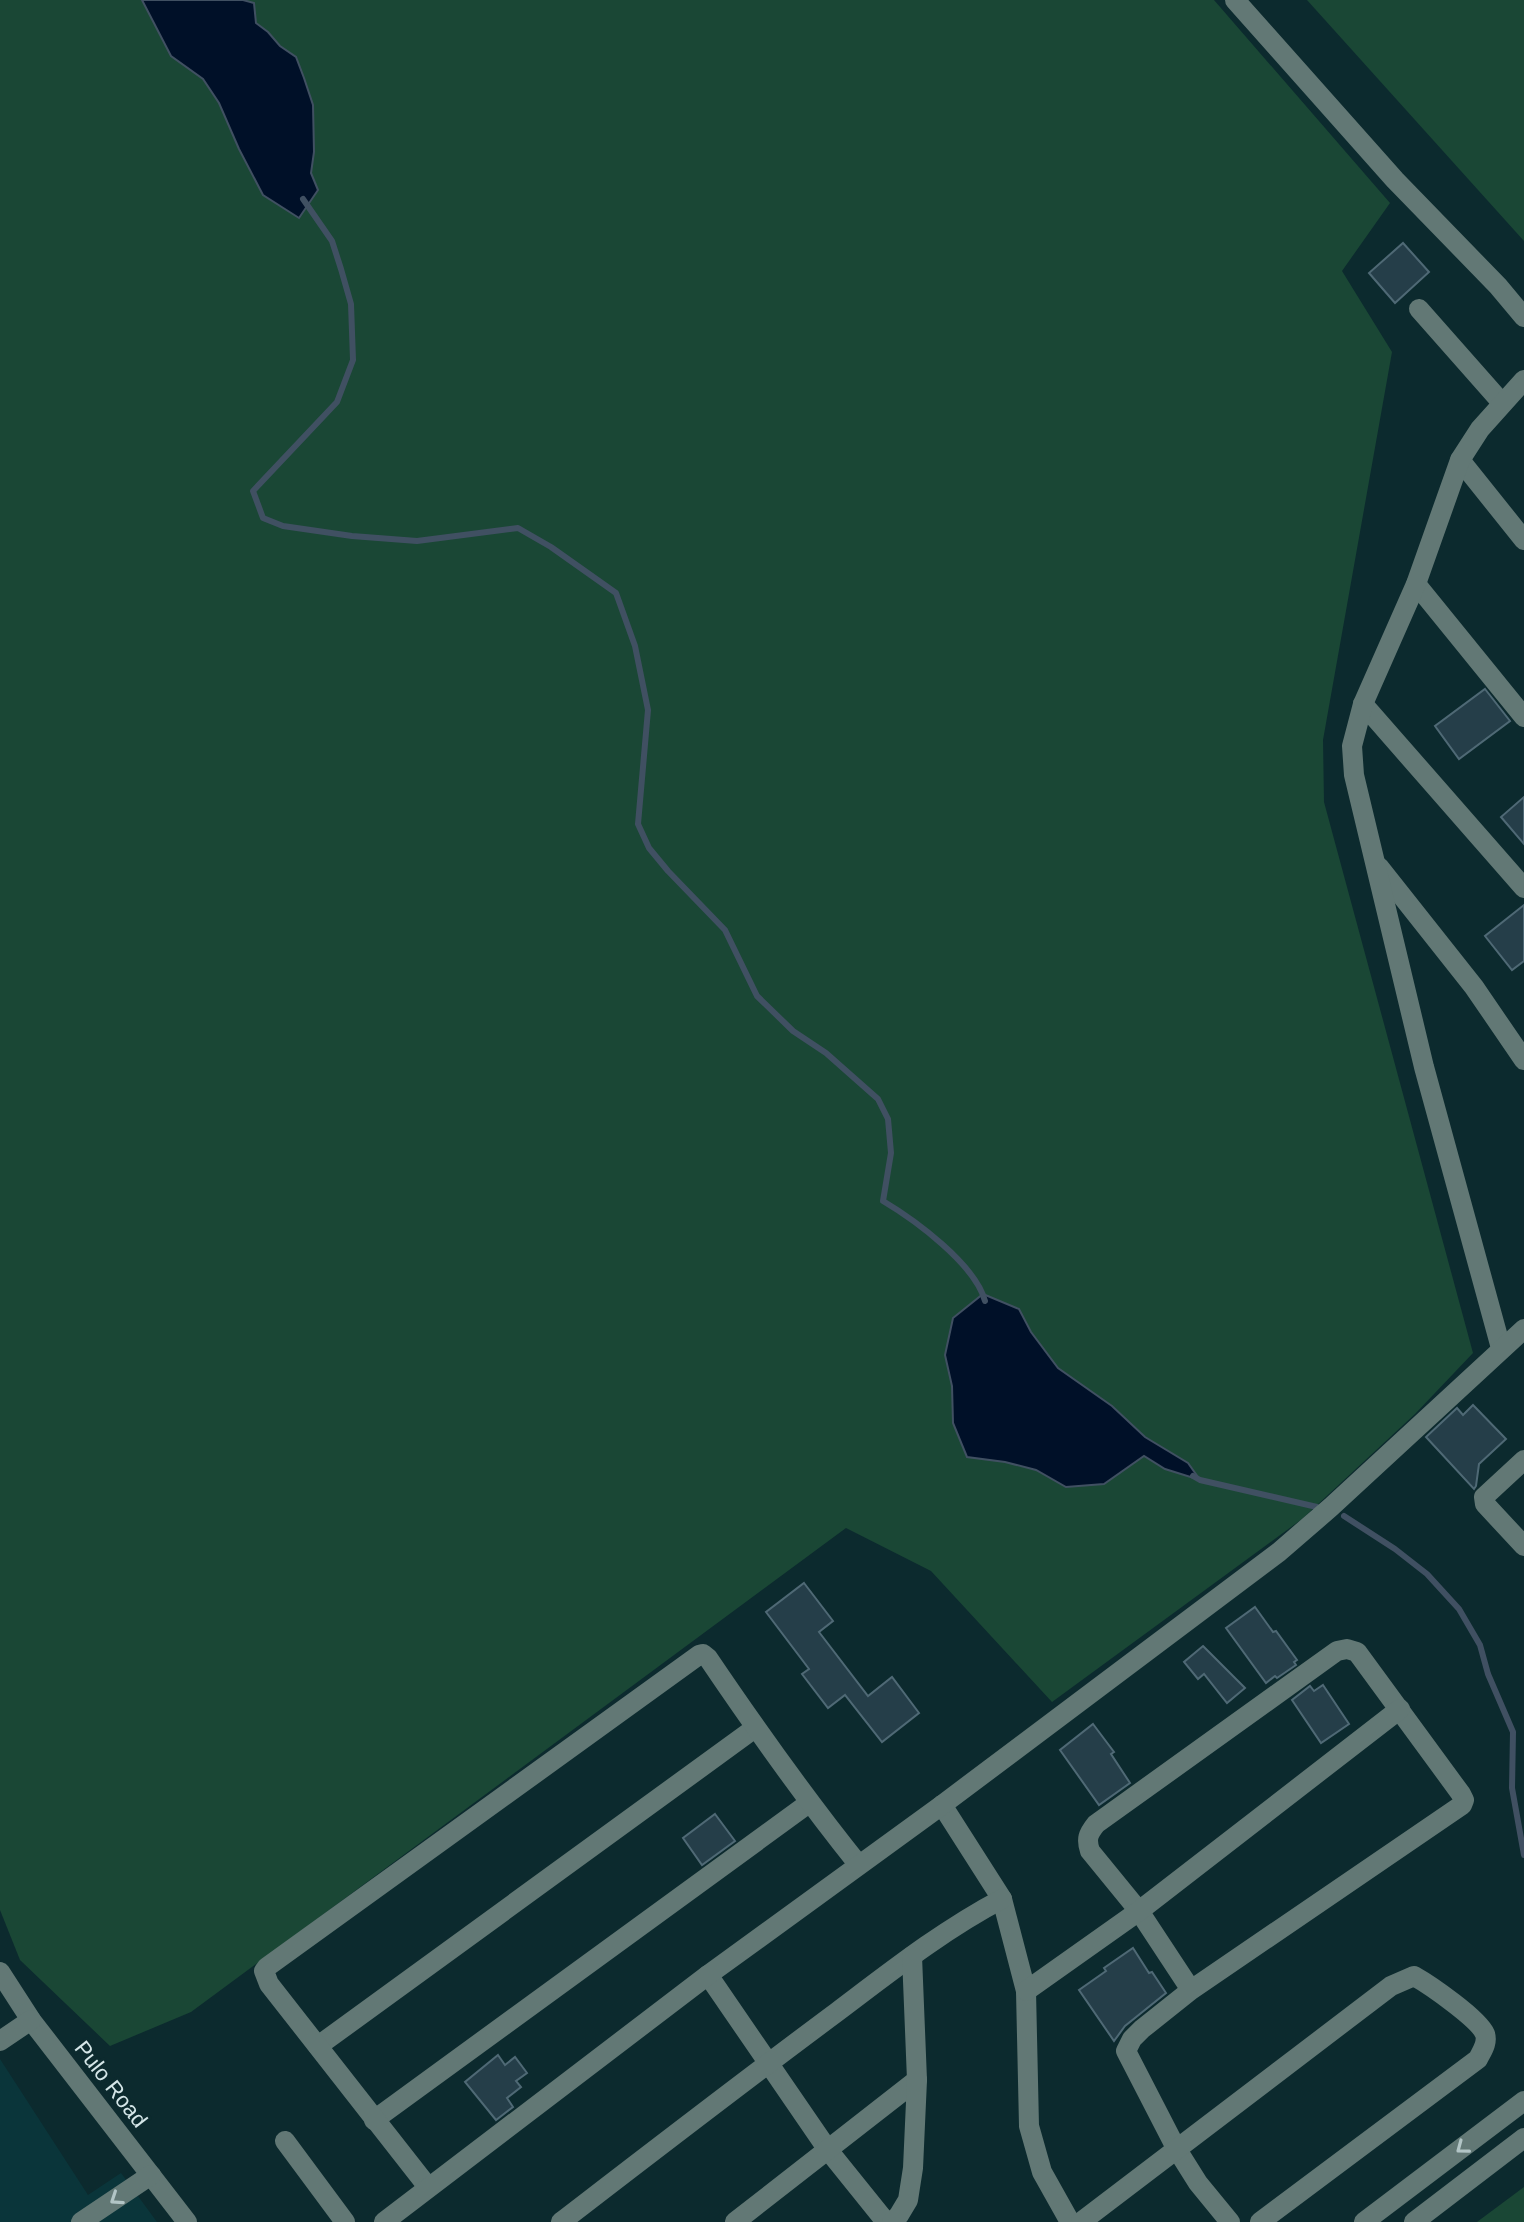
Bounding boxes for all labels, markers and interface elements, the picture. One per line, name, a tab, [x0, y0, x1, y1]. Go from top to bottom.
street label: Pulo Road	[70, 2036, 152, 2132]
one-way arrow	[1456, 2139, 1471, 2153]
one-way arrow	[110, 2189, 125, 2204]

